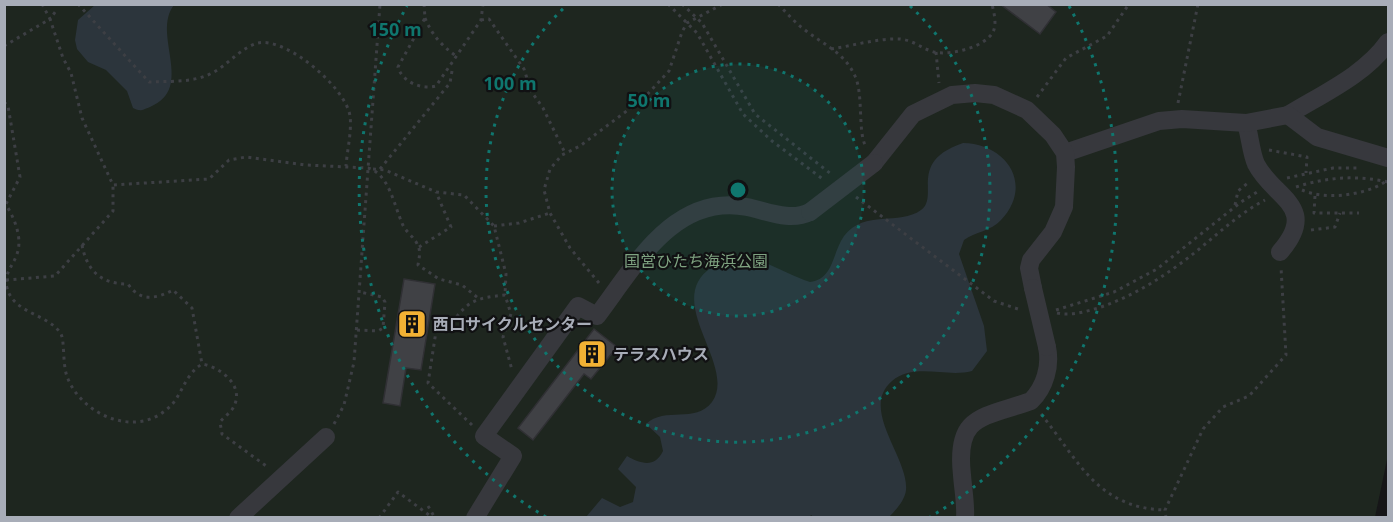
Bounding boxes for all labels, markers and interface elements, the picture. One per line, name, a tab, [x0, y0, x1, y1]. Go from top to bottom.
text: 150 m	[368, 17, 422, 41]
text: 100 m	[483, 71, 537, 95]
text: 50 m	[628, 88, 670, 112]
centre of rings	[728, 180, 748, 200]
park label: 国営ひたち海浜公園	[624, 250, 768, 272]
building icon: 西口サイクルセンター	[396, 308, 428, 340]
place label: 西口サイクルセンター	[433, 313, 592, 335]
building icon: テラスハウス	[576, 338, 608, 370]
place label: テラスハウス	[613, 343, 709, 365]

